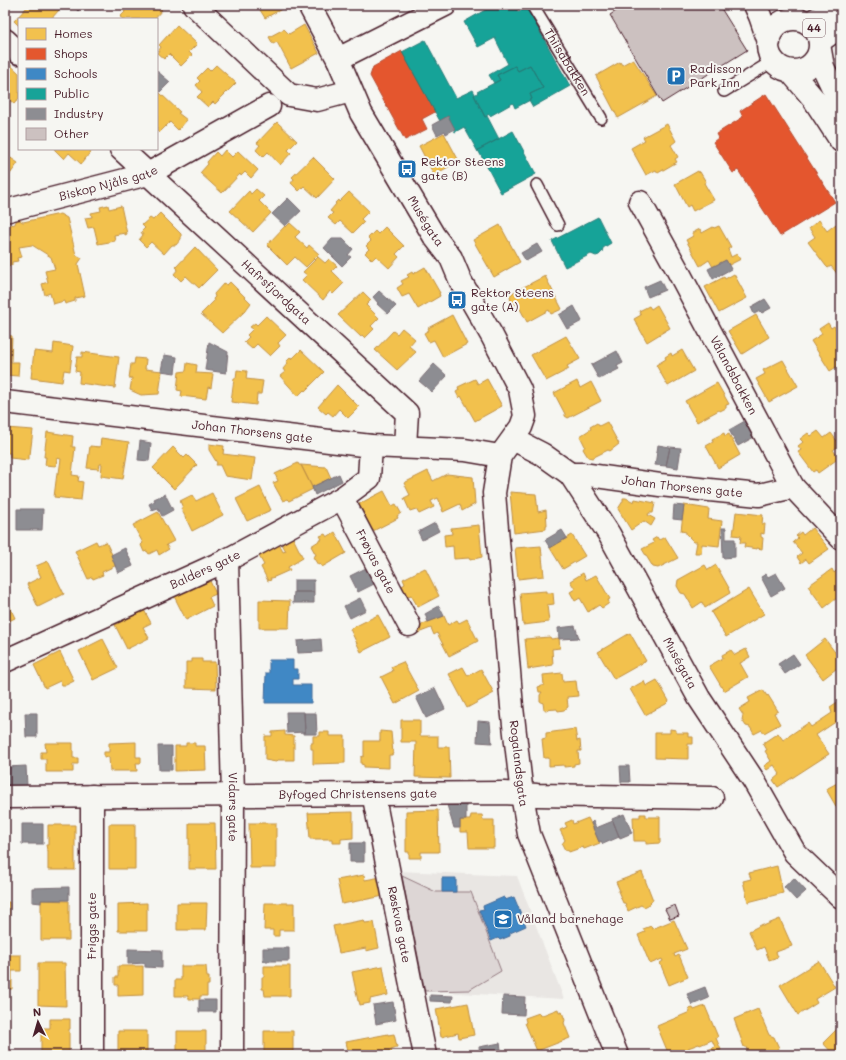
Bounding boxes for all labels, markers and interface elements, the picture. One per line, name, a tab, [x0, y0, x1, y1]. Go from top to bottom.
legend	[18, 18, 158, 150]
road number: 44	[803, 19, 825, 37]
text: Homes	[54, 25, 93, 41]
street label: Thiisabakken	[541, 25, 594, 98]
text: Shops	[54, 45, 88, 61]
place label: Radisson Park Inn	[690, 60, 742, 90]
text: Schools	[54, 65, 98, 81]
parking icon: Radisson Park Inn	[665, 65, 687, 87]
text: Public	[54, 85, 89, 101]
text: Industry	[54, 105, 103, 121]
text: Other	[54, 125, 89, 141]
place label: Rektor Steens gate (B)	[421, 153, 504, 183]
bus stop icon: Rektor Steens gate (B)	[396, 158, 418, 180]
street label: Biskop Njåls gate	[57, 161, 160, 204]
street label: Muségata	[405, 192, 448, 249]
street label: Hafrsfjordgata	[238, 255, 315, 328]
place label: Rektor Steens gate (A)	[471, 284, 554, 314]
bus stop icon: Rektor Steens gate (A)	[446, 289, 468, 311]
street label: Vålandsbakken	[707, 333, 762, 417]
street label: Johan Thorsens gate	[191, 416, 314, 446]
street label: Johan Thorsens gate	[621, 471, 744, 500]
street label: Frøyas gate	[353, 526, 400, 596]
street label: Balders gate	[167, 545, 243, 592]
street label: Muségata	[660, 634, 701, 692]
street label: Rogalandsgata	[507, 719, 533, 808]
street label: Vidars gate	[225, 772, 242, 842]
street label: Byfoged Christensens gate	[279, 785, 437, 802]
street label: Røskvas gate	[385, 885, 416, 964]
street label: Friggs gate	[83, 892, 99, 960]
school or university icon: Våland barnehage	[492, 908, 514, 930]
place label: Våland barnehage	[517, 910, 624, 926]
north arrow	[18, 1002, 58, 1042]
text: N	[32, 1004, 42, 1019]

